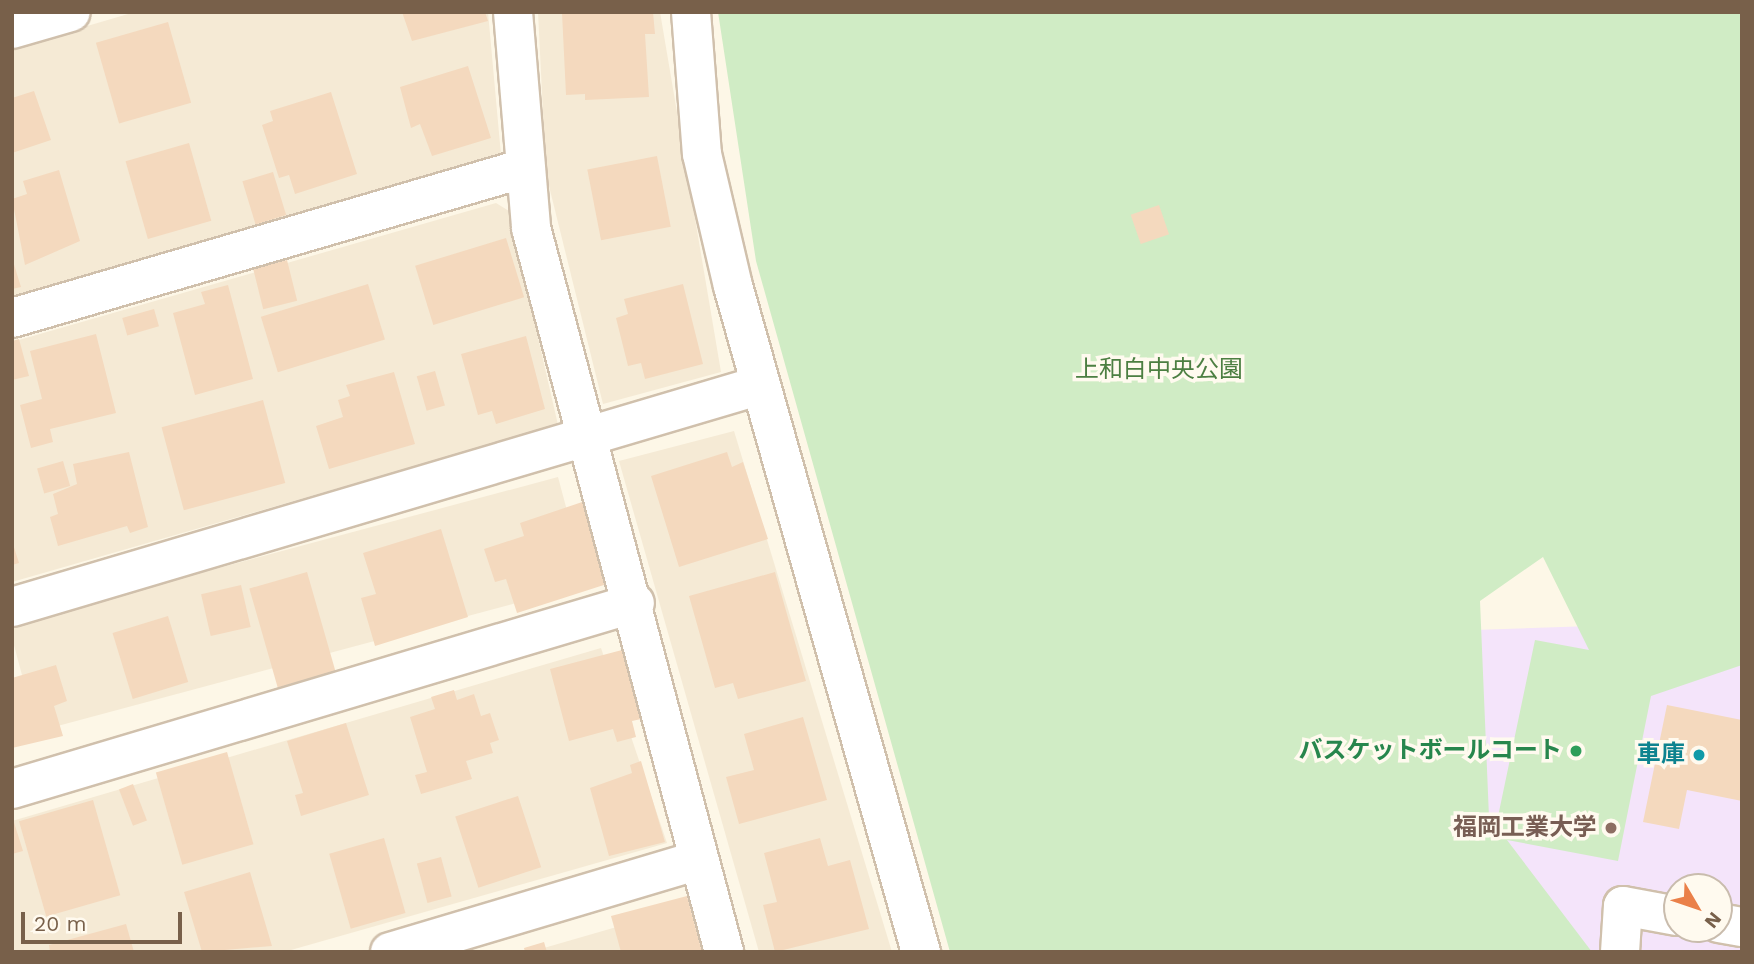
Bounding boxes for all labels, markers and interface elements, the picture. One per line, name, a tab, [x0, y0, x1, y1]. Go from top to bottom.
park label: 上和白中央公園	[1075, 356, 1243, 384]
place label: バスケットボールコート	[1298, 737, 1562, 765]
place label: 車庫	[1637, 741, 1685, 769]
marker: バスケットボールコート	[1568, 743, 1584, 759]
marker: 車庫	[1691, 747, 1707, 763]
place label: 福岡工業大学	[1453, 814, 1597, 842]
marker: 福岡工業大学	[1603, 820, 1619, 836]
north arrow	[1663, 873, 1733, 943]
scale bar	[24, 898, 186, 942]
text: N	[1700, 908, 1727, 933]
text: 20 m	[34, 911, 86, 936]

